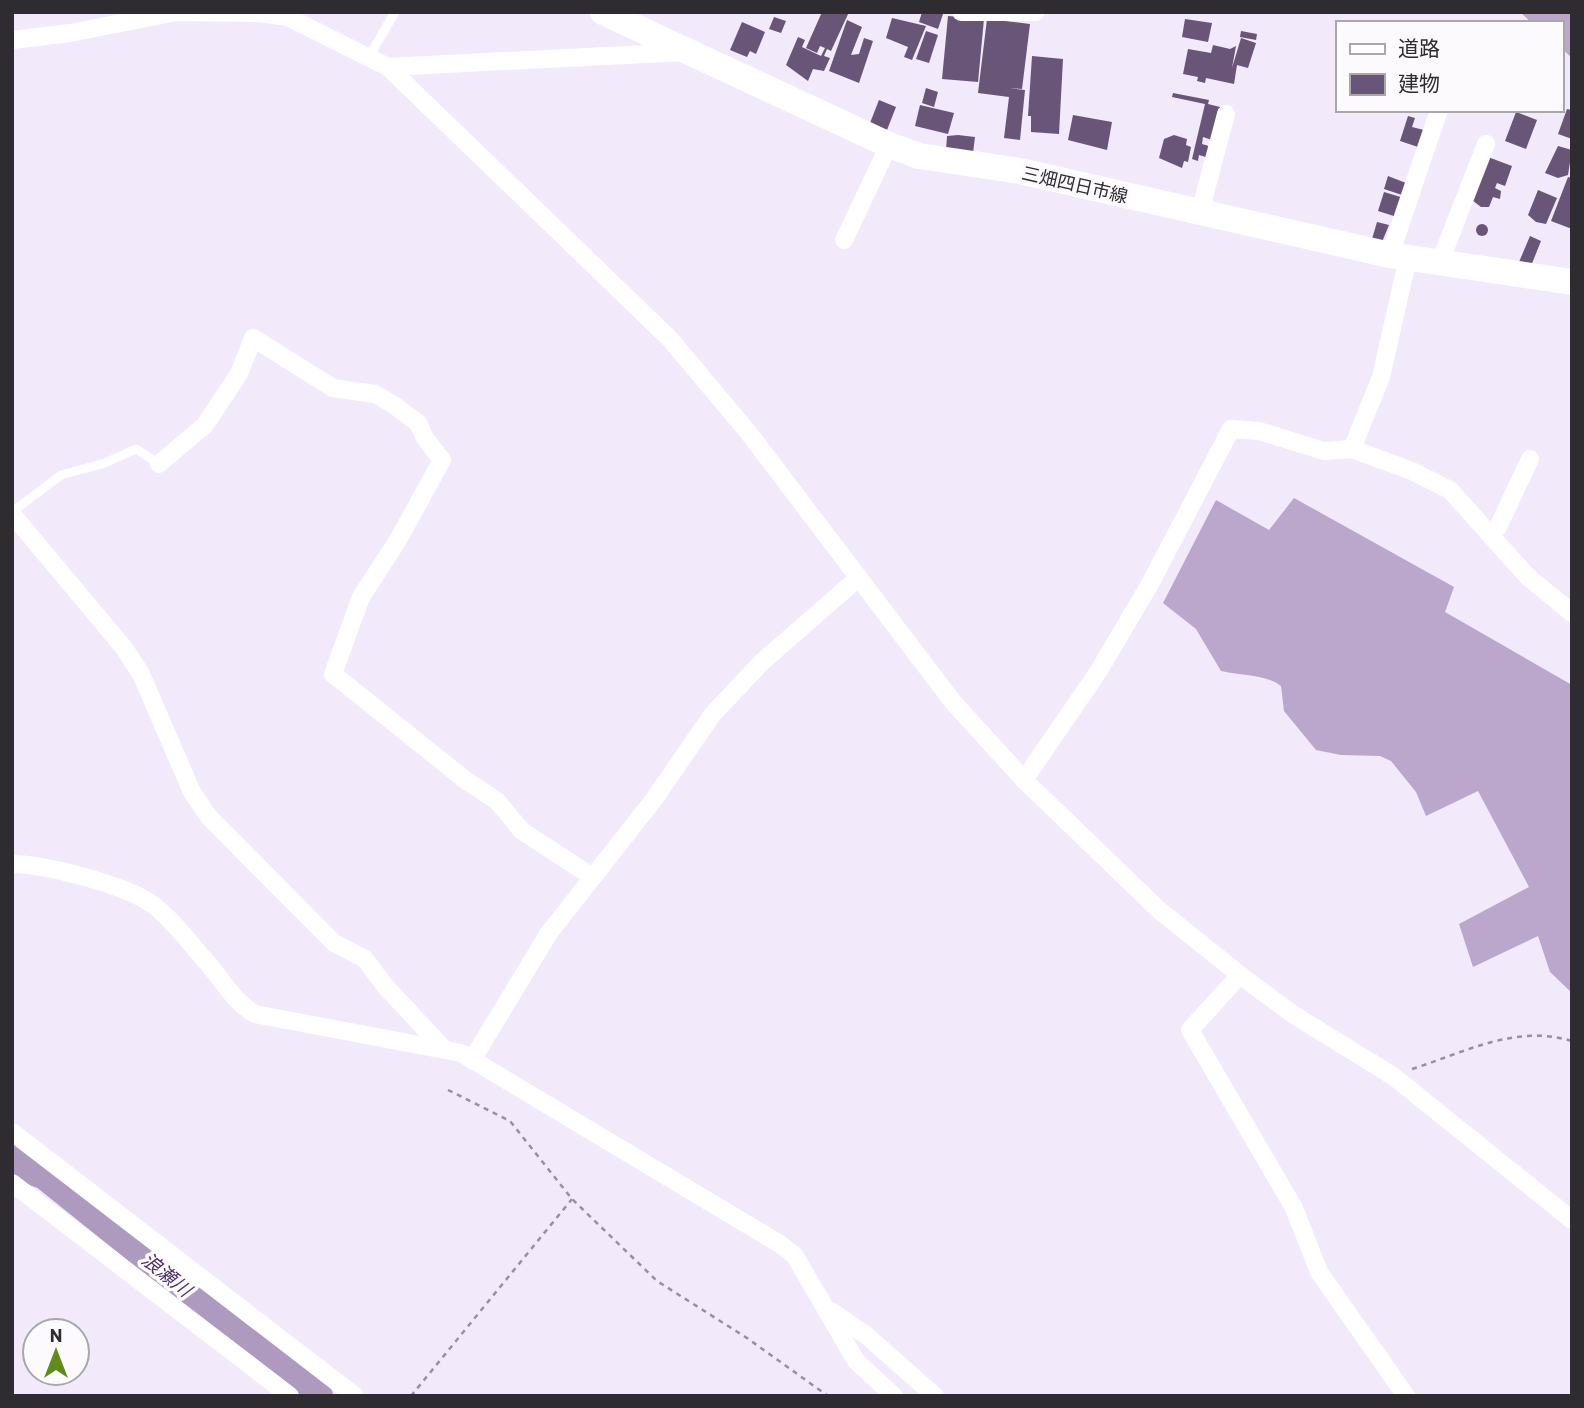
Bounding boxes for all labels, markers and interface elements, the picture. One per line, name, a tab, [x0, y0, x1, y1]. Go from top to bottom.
legend	[1336, 21, 1563, 112]
text: 道路	[1398, 35, 1440, 60]
text: 建物	[1398, 70, 1440, 95]
street label: 三畑四日市線	[1020, 161, 1130, 207]
water label: 浪瀬川	[138, 1247, 198, 1302]
north arrow	[21, 1317, 91, 1387]
text: N	[50, 1323, 62, 1346]

